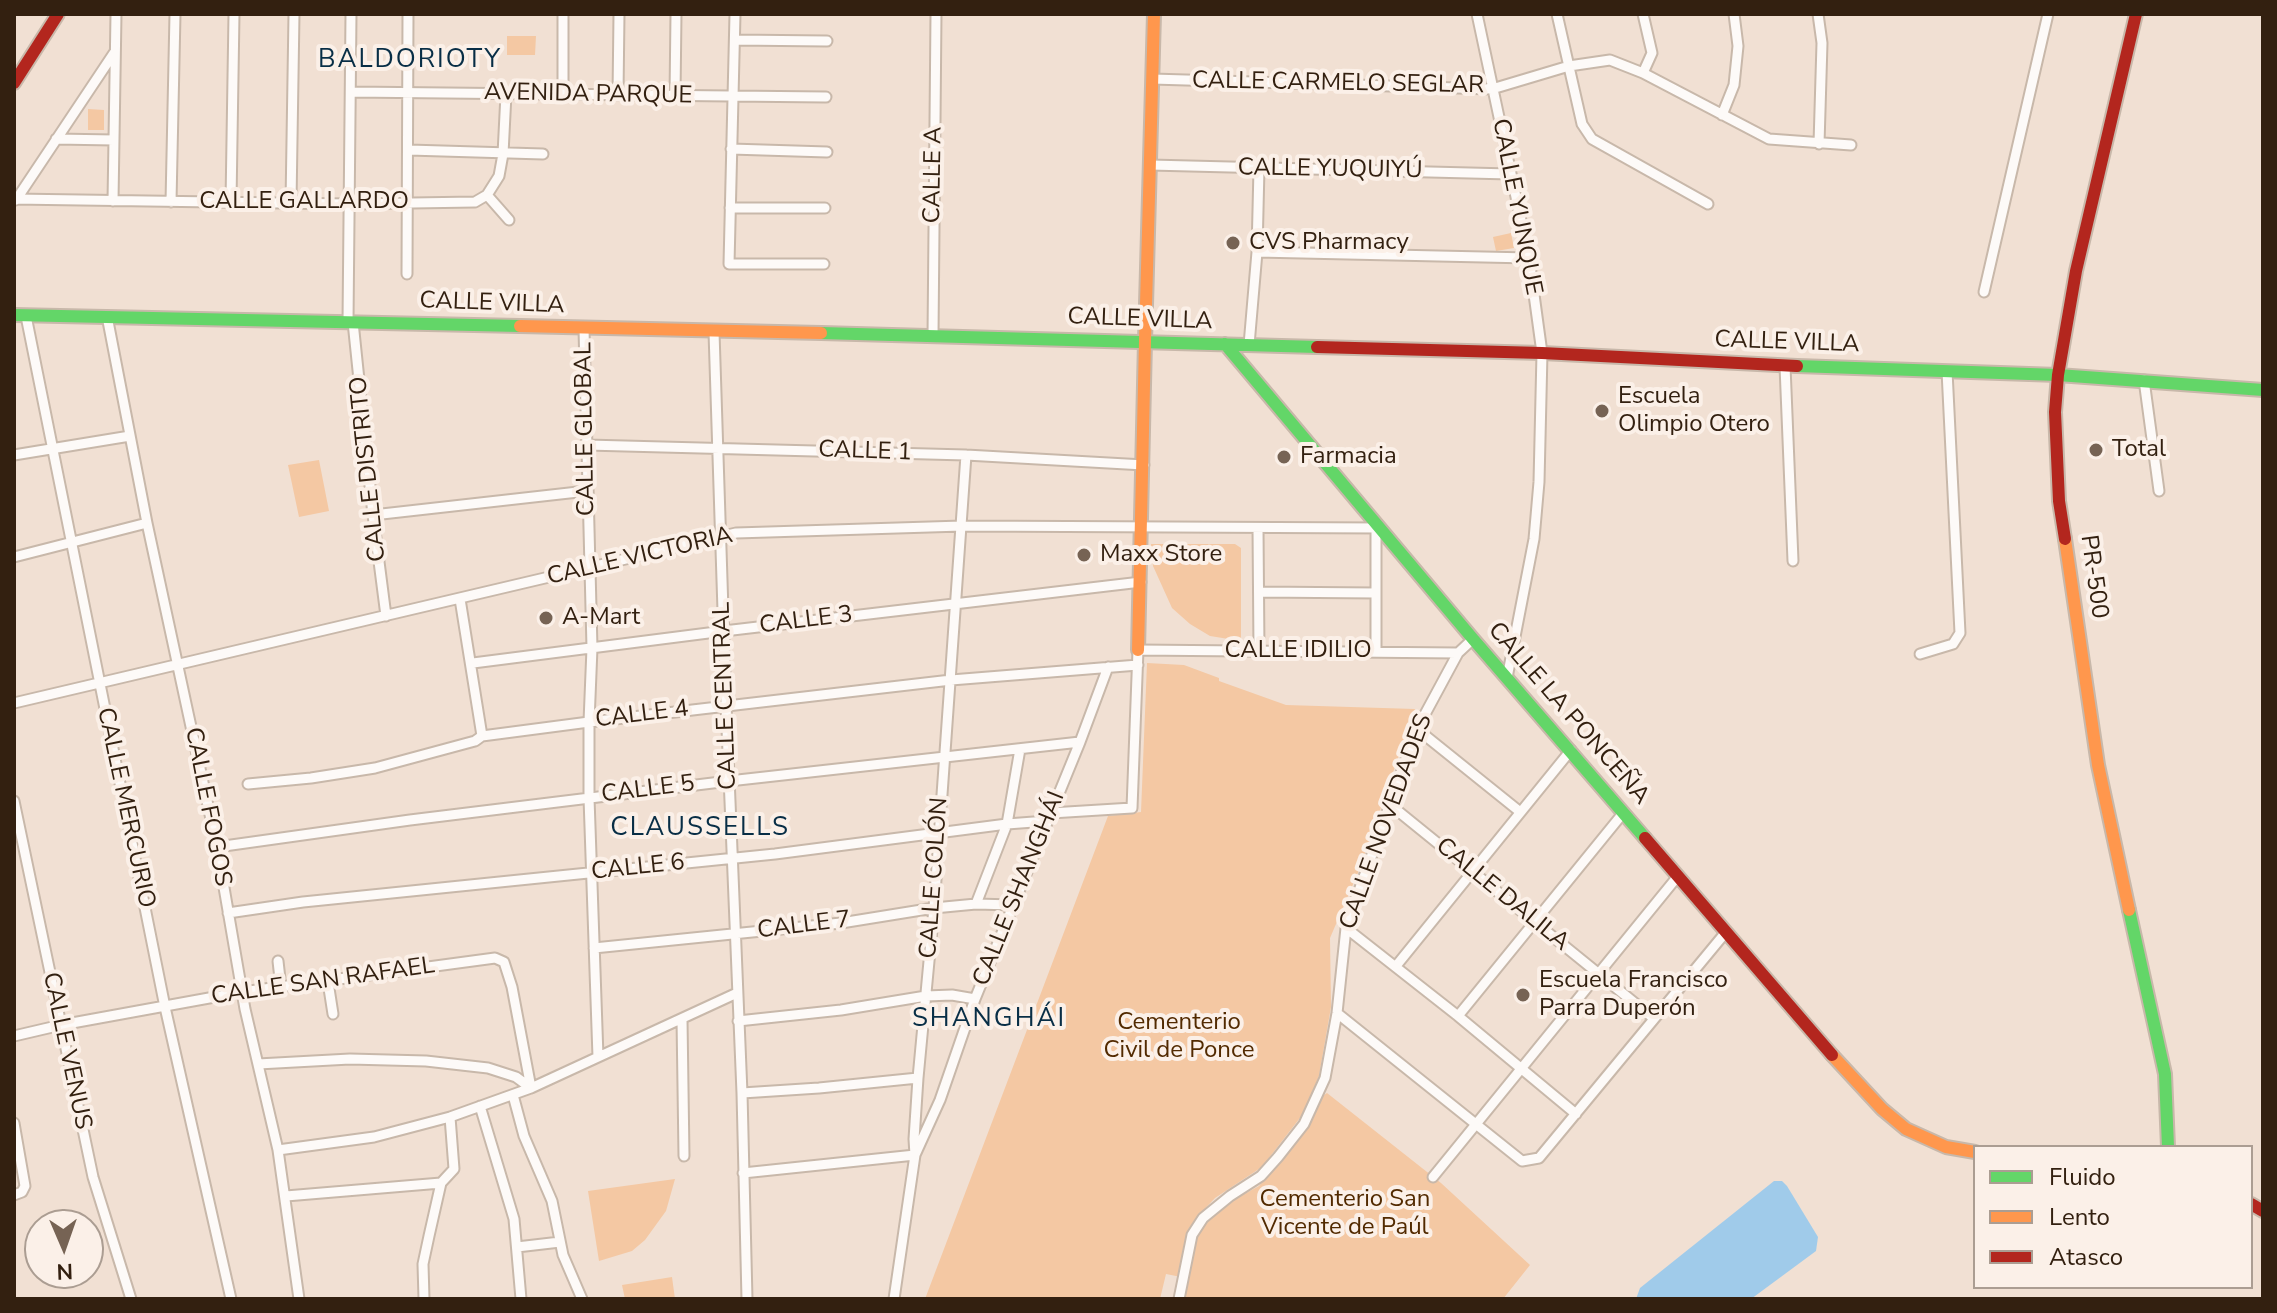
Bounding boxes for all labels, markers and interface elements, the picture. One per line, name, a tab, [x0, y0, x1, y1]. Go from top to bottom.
district label: BALDORIOTY	[318, 45, 502, 77]
street label: CALLE CARMELO SEGLAR	[1192, 67, 1484, 101]
street label: AVENIDA PARQUE	[483, 79, 693, 111]
street label: CALLE YUNQUE	[1485, 116, 1547, 298]
street label: CALLE A	[919, 126, 949, 224]
street label: CALLE YUQUIYÚ	[1237, 154, 1423, 186]
street label: CALLE GALLARDO	[199, 188, 409, 216]
place label: CVS Pharmacy	[1249, 229, 1409, 257]
marker: CVS Pharmacy	[1224, 234, 1242, 252]
street label: CALLE VILLA	[419, 287, 565, 321]
street label: CALLE VILLA	[1067, 303, 1213, 337]
street label: CALLE VILLA	[1714, 326, 1860, 360]
street label: CALLE GLOBAL	[570, 342, 602, 516]
street label: CALLE DISTRITO	[345, 375, 393, 563]
place label: Escuela Olimpio Otero	[1618, 383, 1770, 439]
marker: Escuela Olimpio Otero	[1593, 402, 1611, 420]
street label: CALLE 1	[818, 436, 912, 468]
place label: Total	[2112, 436, 2166, 464]
marker: Total	[2087, 441, 2105, 459]
place label: Farmacia	[1300, 443, 1397, 471]
marker: Farmacia	[1275, 448, 1293, 466]
street label: CALLE VICTORIA	[544, 522, 736, 592]
street label: PR-500	[2073, 533, 2113, 621]
place label: Maxx Store	[1100, 541, 1222, 569]
marker: Maxx Store	[1075, 546, 1093, 564]
street label: CALLE CENTRAL	[708, 601, 744, 791]
street label: CALLE 3	[758, 601, 854, 641]
place label: A-Mart	[562, 604, 640, 632]
marker: A-Mart	[537, 609, 555, 627]
street label: CALLE LA PONCEÑA	[1481, 617, 1655, 811]
street label: CALLE IDILIO	[1224, 637, 1372, 665]
street label: CALLE 4	[594, 695, 690, 735]
street label: CALLE MERCURIO	[90, 705, 160, 911]
street label: CALLE NOVEDADES	[1335, 710, 1439, 934]
street label: CALLE FOGOS	[177, 725, 237, 889]
street label: CALLE 5	[600, 770, 696, 810]
street label: CALLE SHANGHÁI	[968, 788, 1072, 990]
street label: CALLE COLÓN	[915, 796, 955, 960]
district label: CLAUSSELLS	[610, 813, 790, 845]
street label: CALLE DALILA	[1429, 832, 1575, 958]
street label: CALLE 6	[590, 849, 686, 887]
street label: CALLE 7	[756, 906, 852, 946]
street label: CALLE SAN RAFAEL	[210, 952, 436, 1012]
place label: Escuela Francisco Parra Duperón	[1539, 967, 1728, 1023]
street label: CALLE VENUS	[35, 970, 97, 1132]
marker: Escuela Francisco Parra Duperón	[1514, 986, 1532, 1004]
district label: SHANGHÁI	[912, 1004, 1066, 1036]
park label: Cementerio Civil de Ponce	[1103, 1009, 1255, 1065]
legend	[1973, 1145, 2253, 1289]
text: Fluido	[2049, 1161, 2116, 1193]
park label: Cementerio San Vicente de Paúl	[1260, 1186, 1430, 1242]
text: Lento	[2049, 1201, 2110, 1233]
north arrow	[24, 1209, 104, 1289]
text: Atasco	[2049, 1241, 2123, 1273]
text: N	[56, 1256, 74, 1286]

